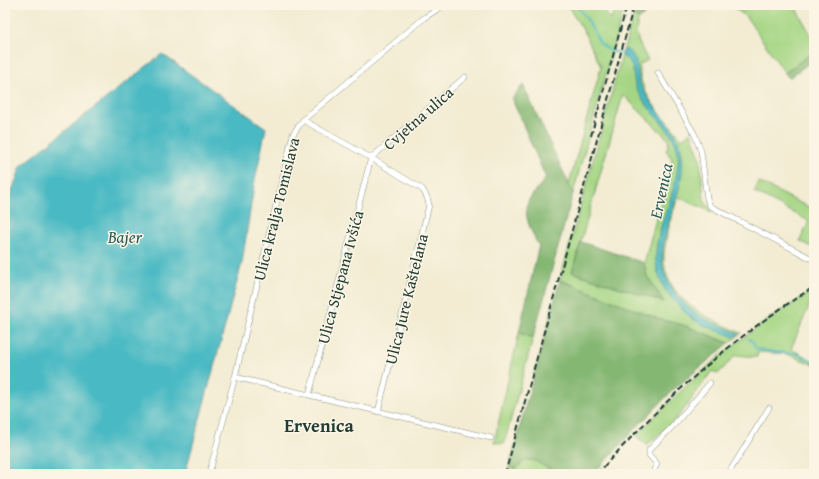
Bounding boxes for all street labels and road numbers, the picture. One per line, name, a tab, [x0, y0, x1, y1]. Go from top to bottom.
street label: Cvjetna ulica	[377, 80, 459, 155]
street label: Ulica kralja Tomislava	[247, 134, 306, 283]
street label: Ulica Stjepana Ivšića	[311, 207, 370, 347]
street label: Ulica Jure Kaštelana	[378, 231, 434, 367]

